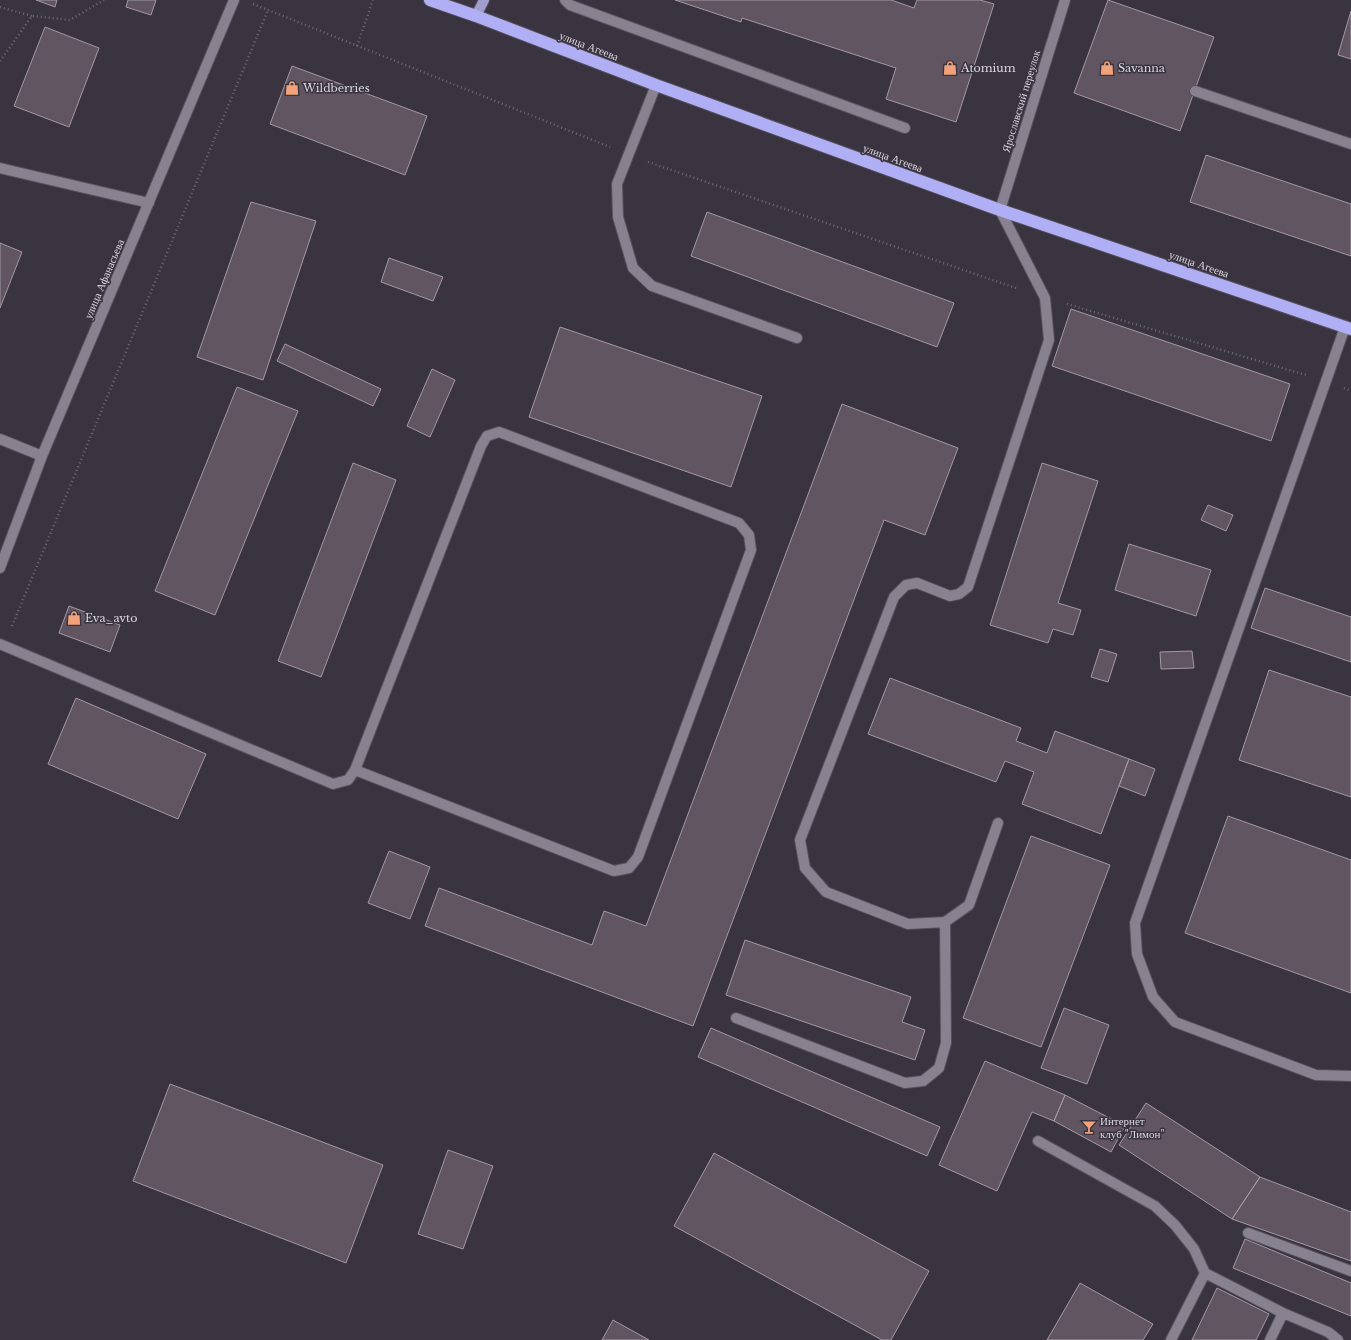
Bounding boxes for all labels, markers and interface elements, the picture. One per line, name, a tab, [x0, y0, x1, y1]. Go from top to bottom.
street label: улица Агеева	[557, 28, 621, 64]
street label: Ярославский переулок	[999, 47, 1043, 154]
shop icon: Atomium	[942, 60, 958, 76]
shop icon: Savanna	[1099, 60, 1115, 76]
place label: Atomium	[960, 61, 1016, 75]
place label: Savanna	[1118, 61, 1166, 75]
shop icon: Wildberries	[284, 80, 300, 96]
place label: Wildberries	[302, 81, 370, 95]
street label: улица Агеева	[861, 141, 925, 175]
street label: улица Афанасьева	[81, 237, 127, 321]
street label: улица Агеева	[1167, 247, 1231, 281]
shop icon: Eva_avto	[66, 610, 82, 626]
place label: Eva_avto	[85, 611, 137, 625]
place label: Интернет клуб "Лимон"	[1100, 1114, 1164, 1141]
bar icon: Интернет клуб "Лимон"	[1081, 1119, 1097, 1135]

